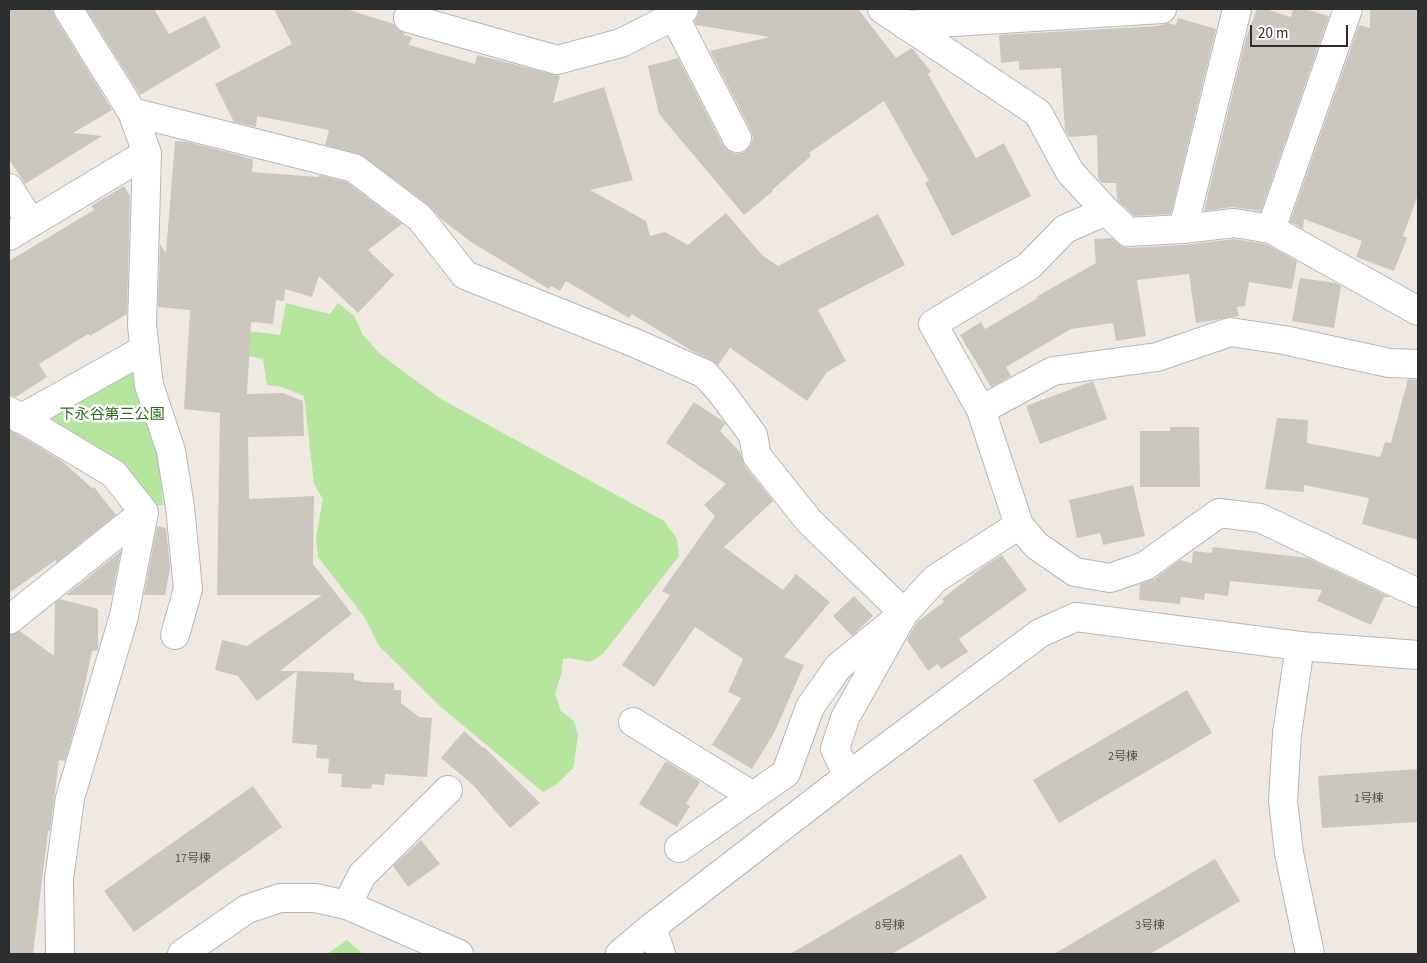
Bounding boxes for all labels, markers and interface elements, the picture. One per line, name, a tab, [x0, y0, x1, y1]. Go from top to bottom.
scale bar	[1252, 15, 1350, 47]
text: 20 m	[1258, 23, 1288, 44]
park label: 下永谷第三公園	[60, 407, 164, 425]
house number: 2号棟	[1108, 750, 1138, 764]
house number: 1号棟	[1354, 792, 1384, 806]
house number: 17号棟	[175, 852, 211, 866]
house number: 8号棟	[875, 919, 905, 933]
house number: 3号棟	[1135, 919, 1165, 933]

